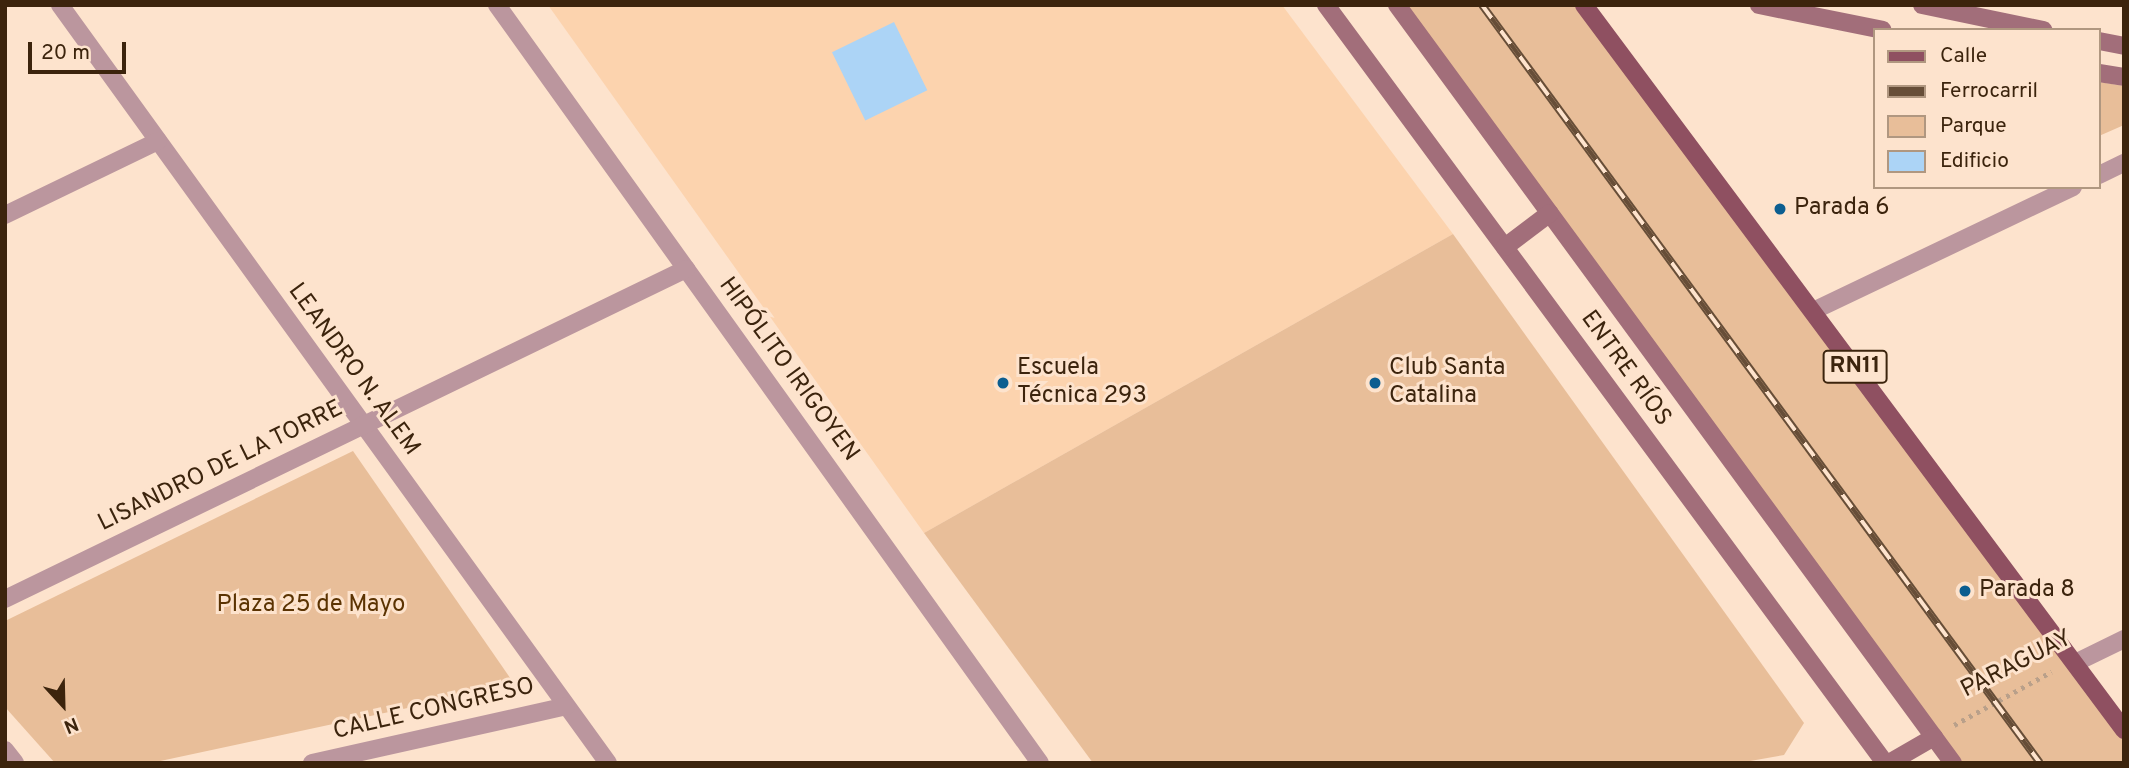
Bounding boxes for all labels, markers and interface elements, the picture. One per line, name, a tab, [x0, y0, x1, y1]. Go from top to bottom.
scale bar	[32, 28, 130, 72]
legend	[1874, 28, 2101, 189]
text: 20 m	[41, 40, 90, 67]
text: Calle	[1940, 43, 1987, 70]
text: Ferrocarril	[1940, 78, 2038, 105]
text: Parque	[1940, 113, 2007, 140]
text: Edificio	[1940, 148, 2009, 175]
place label: Parada 6	[1794, 195, 1889, 223]
marker: Parada 6	[1772, 201, 1788, 217]
street label: HIPÓLITO IRIGOYEN	[712, 272, 864, 468]
street label: LEANDRO N. ALEM	[281, 278, 425, 462]
street label: ENTRE RÍOS	[1574, 306, 1676, 432]
road number: RN11	[1822, 348, 1888, 386]
place label: Escuela Técnica 293	[1017, 355, 1147, 411]
place label: Club Santa Catalina	[1389, 355, 1505, 411]
marker: Escuela Técnica 293	[995, 375, 1011, 391]
marker: Club Santa Catalina	[1367, 375, 1383, 391]
street label: LISANDRO DE LA TORRE	[93, 395, 349, 539]
place label: Parada 8	[1979, 577, 2075, 605]
marker: Parada 8	[1957, 583, 1973, 599]
park label: Plaza 25 de Mayo	[217, 592, 405, 620]
street label: PARAGUAY	[1957, 625, 2077, 705]
north arrow	[28, 670, 98, 740]
street label: CALLE CONGRESO	[331, 673, 537, 747]
text: N	[60, 711, 82, 738]

